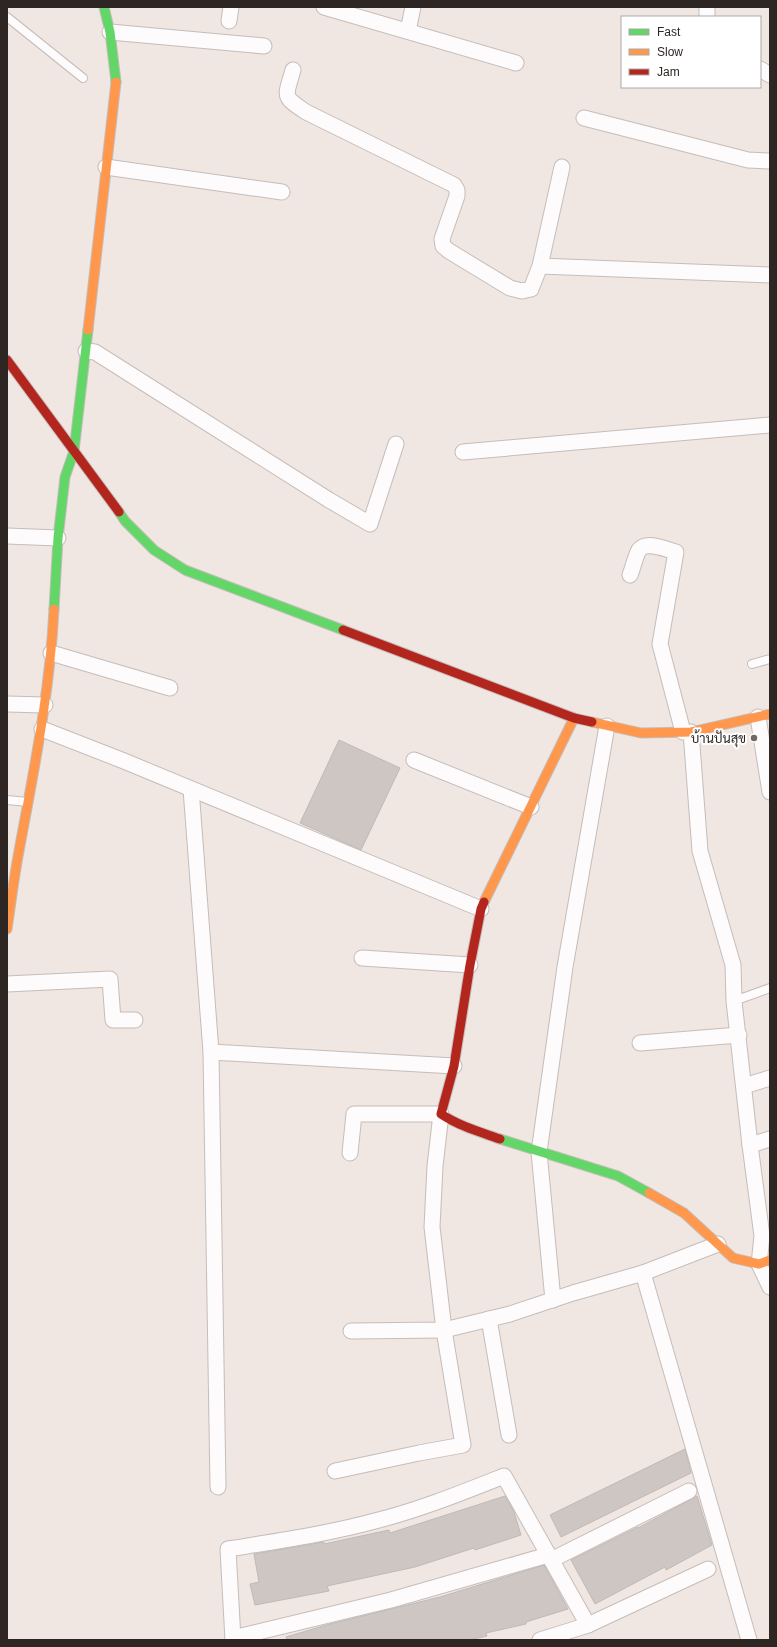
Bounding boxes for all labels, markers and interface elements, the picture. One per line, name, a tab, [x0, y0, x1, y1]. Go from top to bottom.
legend	[621, 16, 761, 88]
text: Fast	[657, 25, 681, 39]
text: Slow	[657, 45, 683, 59]
text: Jam	[657, 65, 680, 79]
place label: บ้านปันสุข	[691, 729, 746, 748]
marker: บ้านปันสุข	[749, 733, 759, 743]

